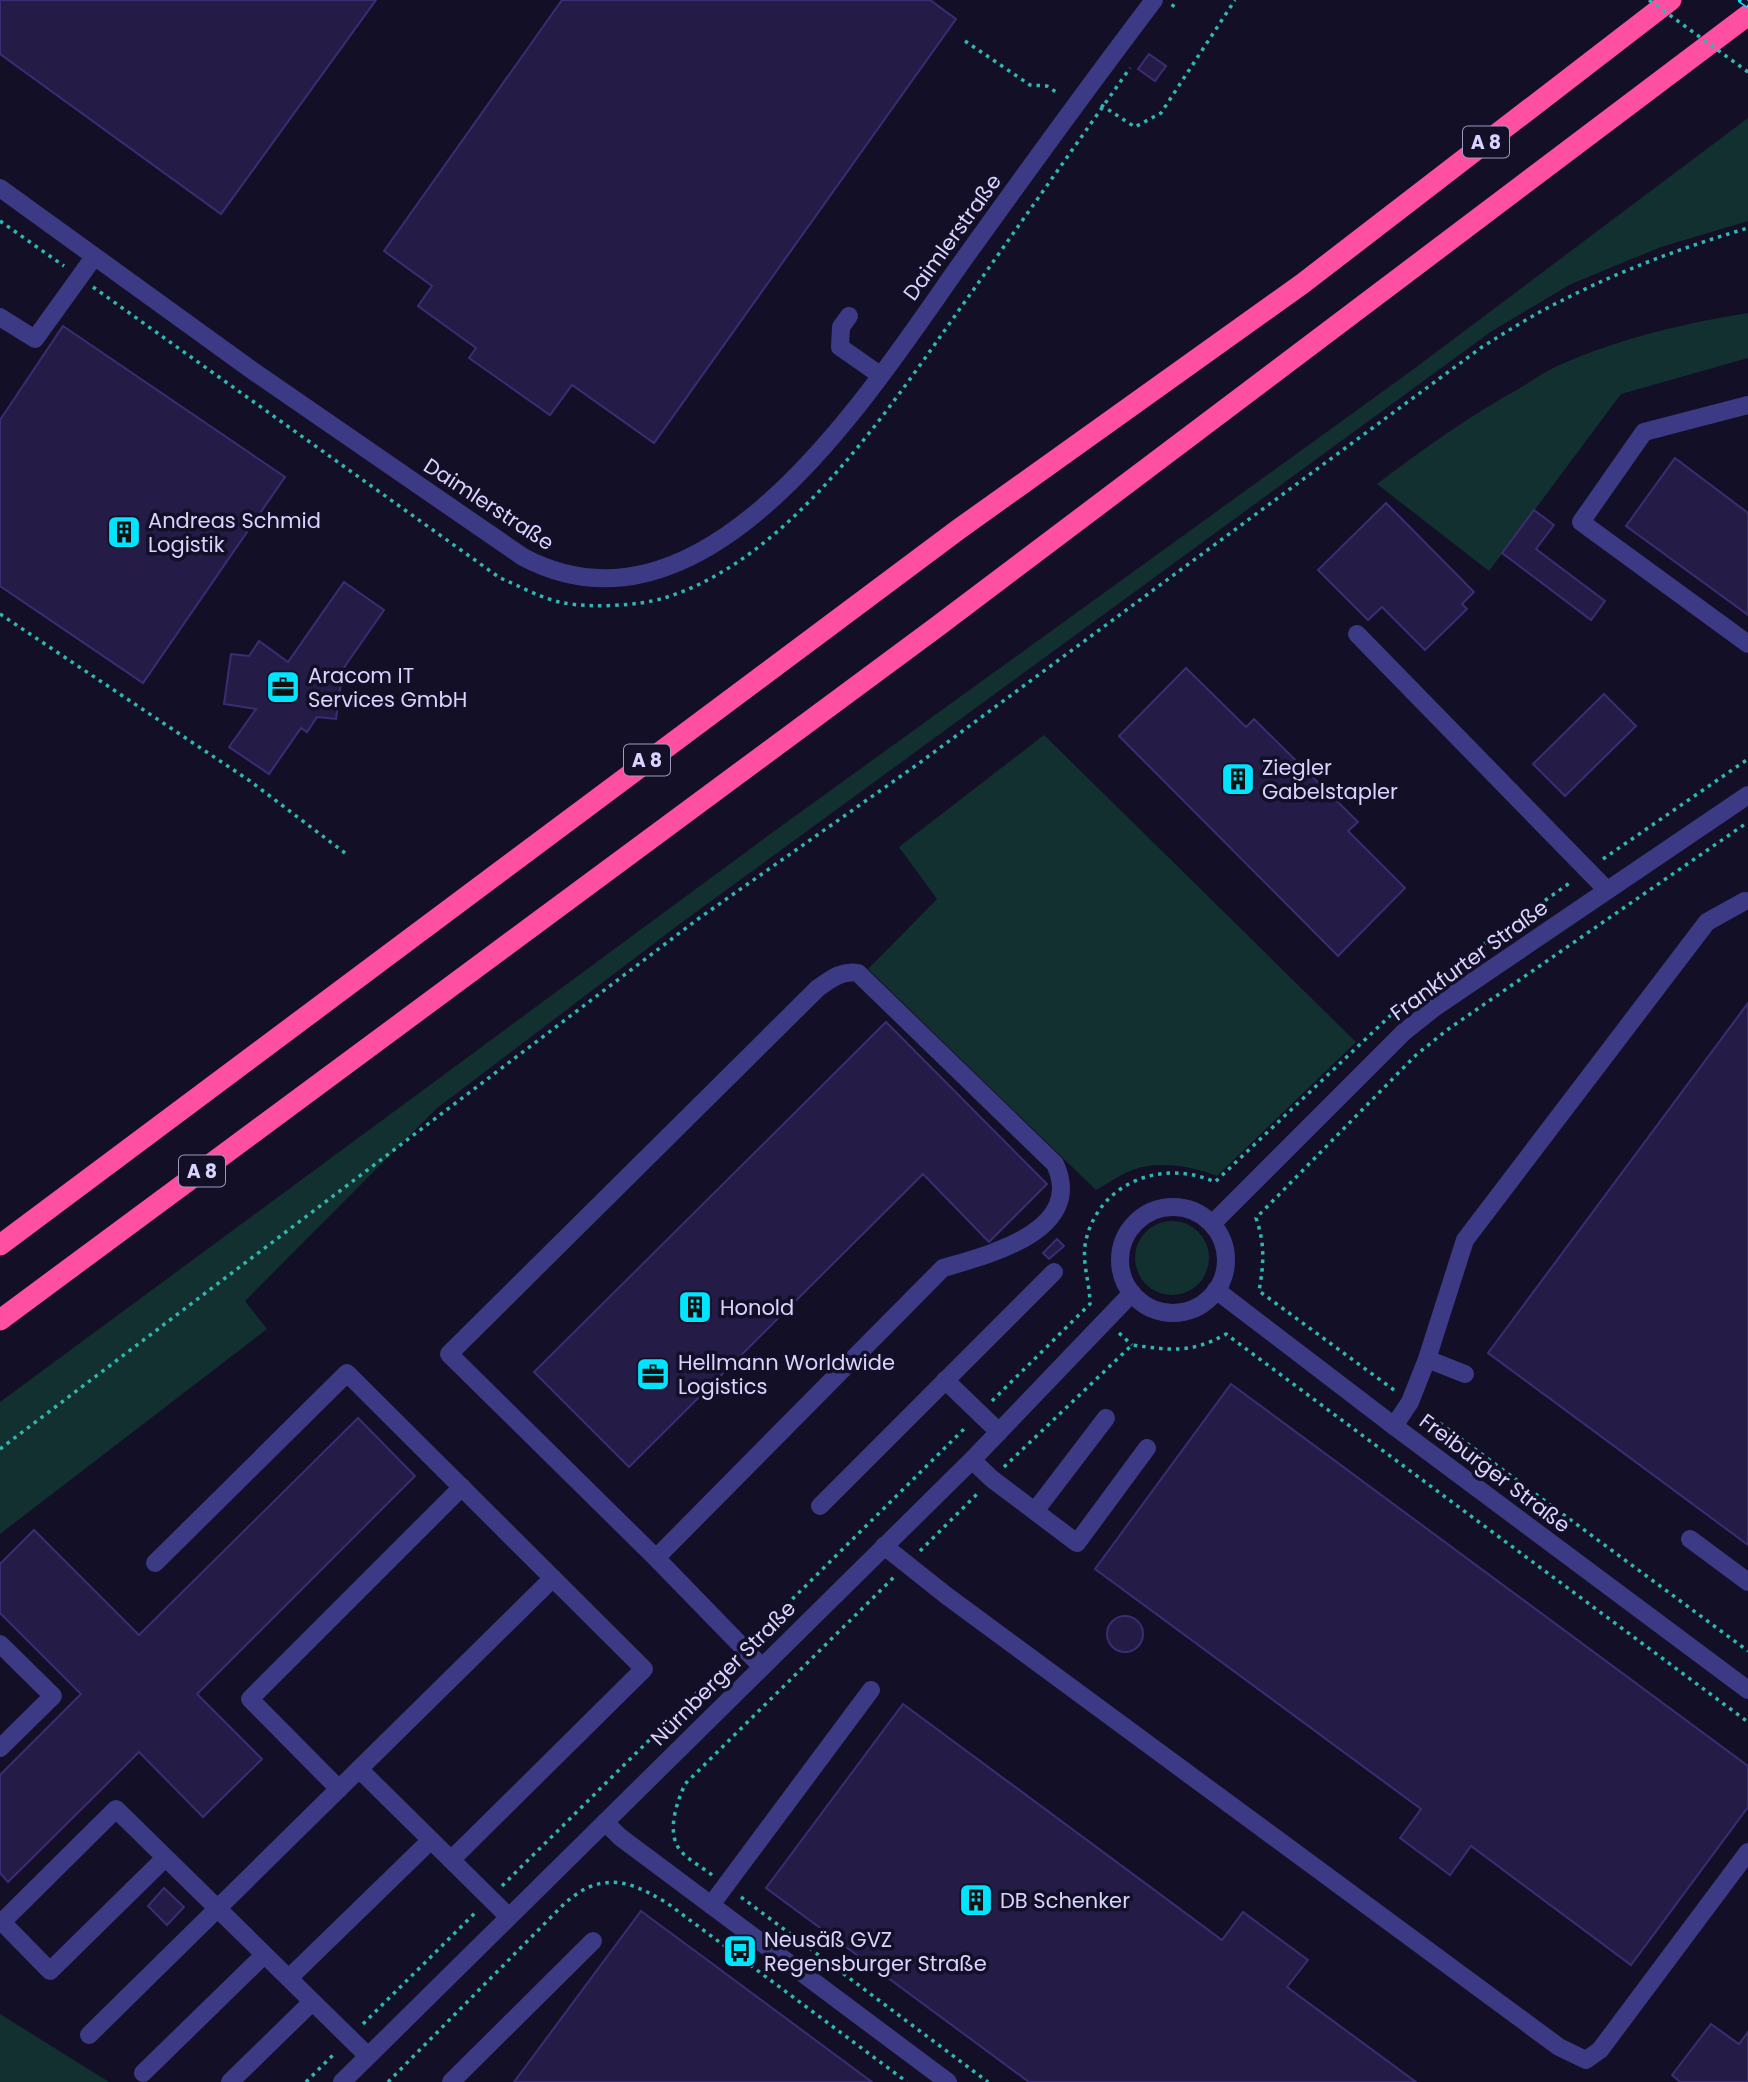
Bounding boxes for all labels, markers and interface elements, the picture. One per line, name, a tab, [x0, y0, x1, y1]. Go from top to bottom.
road number: A 8	[1463, 126, 1509, 158]
street label: Daimlerstraße	[896, 168, 1008, 306]
street label: Daimlerstraße	[418, 451, 560, 557]
place label: Andreas Schmid Logistik	[148, 506, 321, 559]
building icon: Andreas Schmid Logistik	[105, 513, 143, 551]
place label: Aracom IT Services GmbH	[308, 661, 467, 714]
office icon: Aracom IT Services GmbH	[264, 668, 302, 706]
road number: A 8	[624, 744, 670, 776]
place label: Ziegler Gabelstapler	[1262, 753, 1398, 806]
building icon: Ziegler Gabelstapler	[1219, 760, 1257, 798]
street label: Frankfurter Straße	[1384, 893, 1554, 1027]
road number: A 8	[179, 1156, 225, 1186]
building icon: Honold	[676, 1288, 714, 1326]
place label: Honold	[720, 1293, 794, 1322]
place label: Hellmann Worldwide Logistics	[678, 1348, 895, 1401]
office icon: Hellmann Worldwide Logistics	[634, 1355, 672, 1393]
street label: Freiburger Straße	[1414, 1407, 1576, 1539]
street label: Nürnberger Straße	[644, 1594, 802, 1752]
building icon: DB Schenker	[957, 1881, 995, 1919]
place label: DB Schenker	[1000, 1886, 1130, 1915]
place label: Neusäß GVZ Regensburger Straße	[764, 1925, 987, 1978]
bus stop icon: Neusäß GVZ Regensburger Straße	[721, 1932, 759, 1970]

